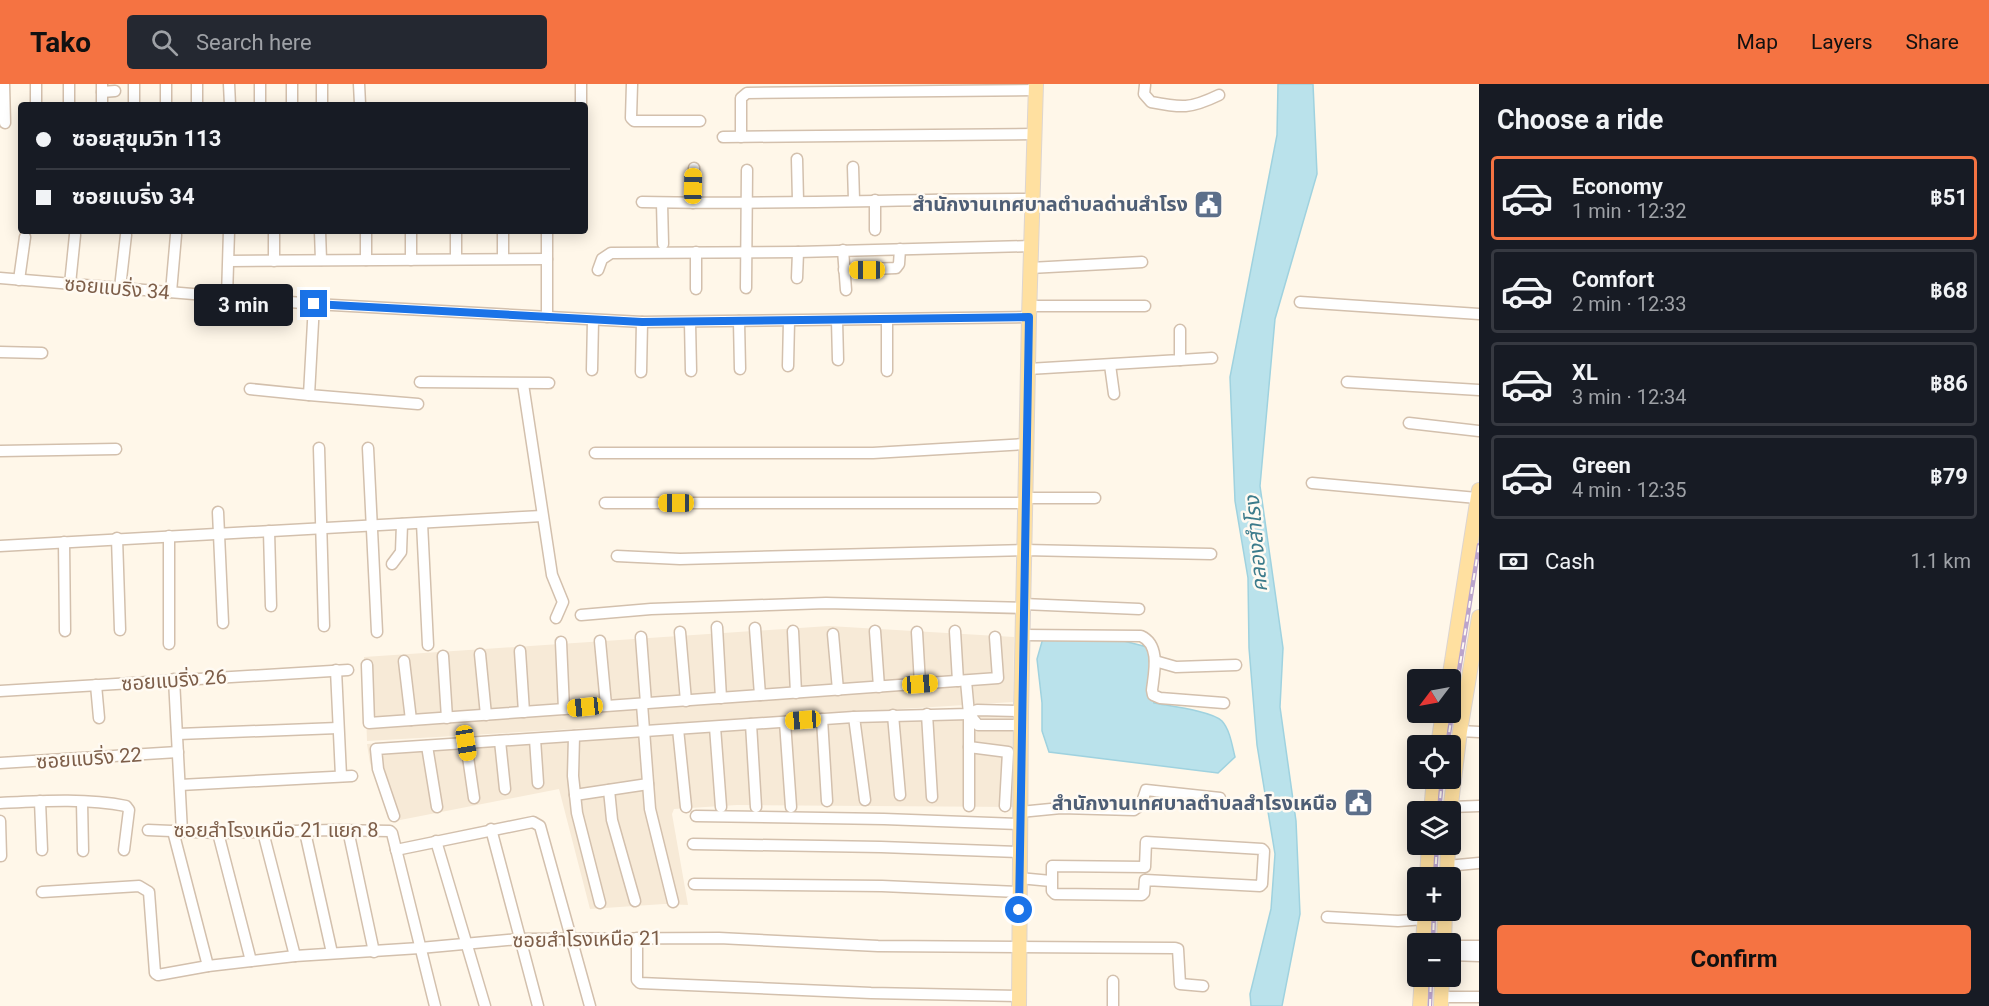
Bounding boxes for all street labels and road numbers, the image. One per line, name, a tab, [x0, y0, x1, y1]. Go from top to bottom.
street label: ซอยแบริ่ง 34	[63, 271, 171, 305]
street label: ซอยแบริ่ง 26	[120, 664, 228, 696]
street label: ซอยแบริ่ง 22	[35, 742, 143, 774]
street label: ซอยสำโรงเหนือ 21 แยก 8	[173, 818, 379, 842]
street label: ซอยสำโรงเหนือ 21	[512, 926, 662, 952]

